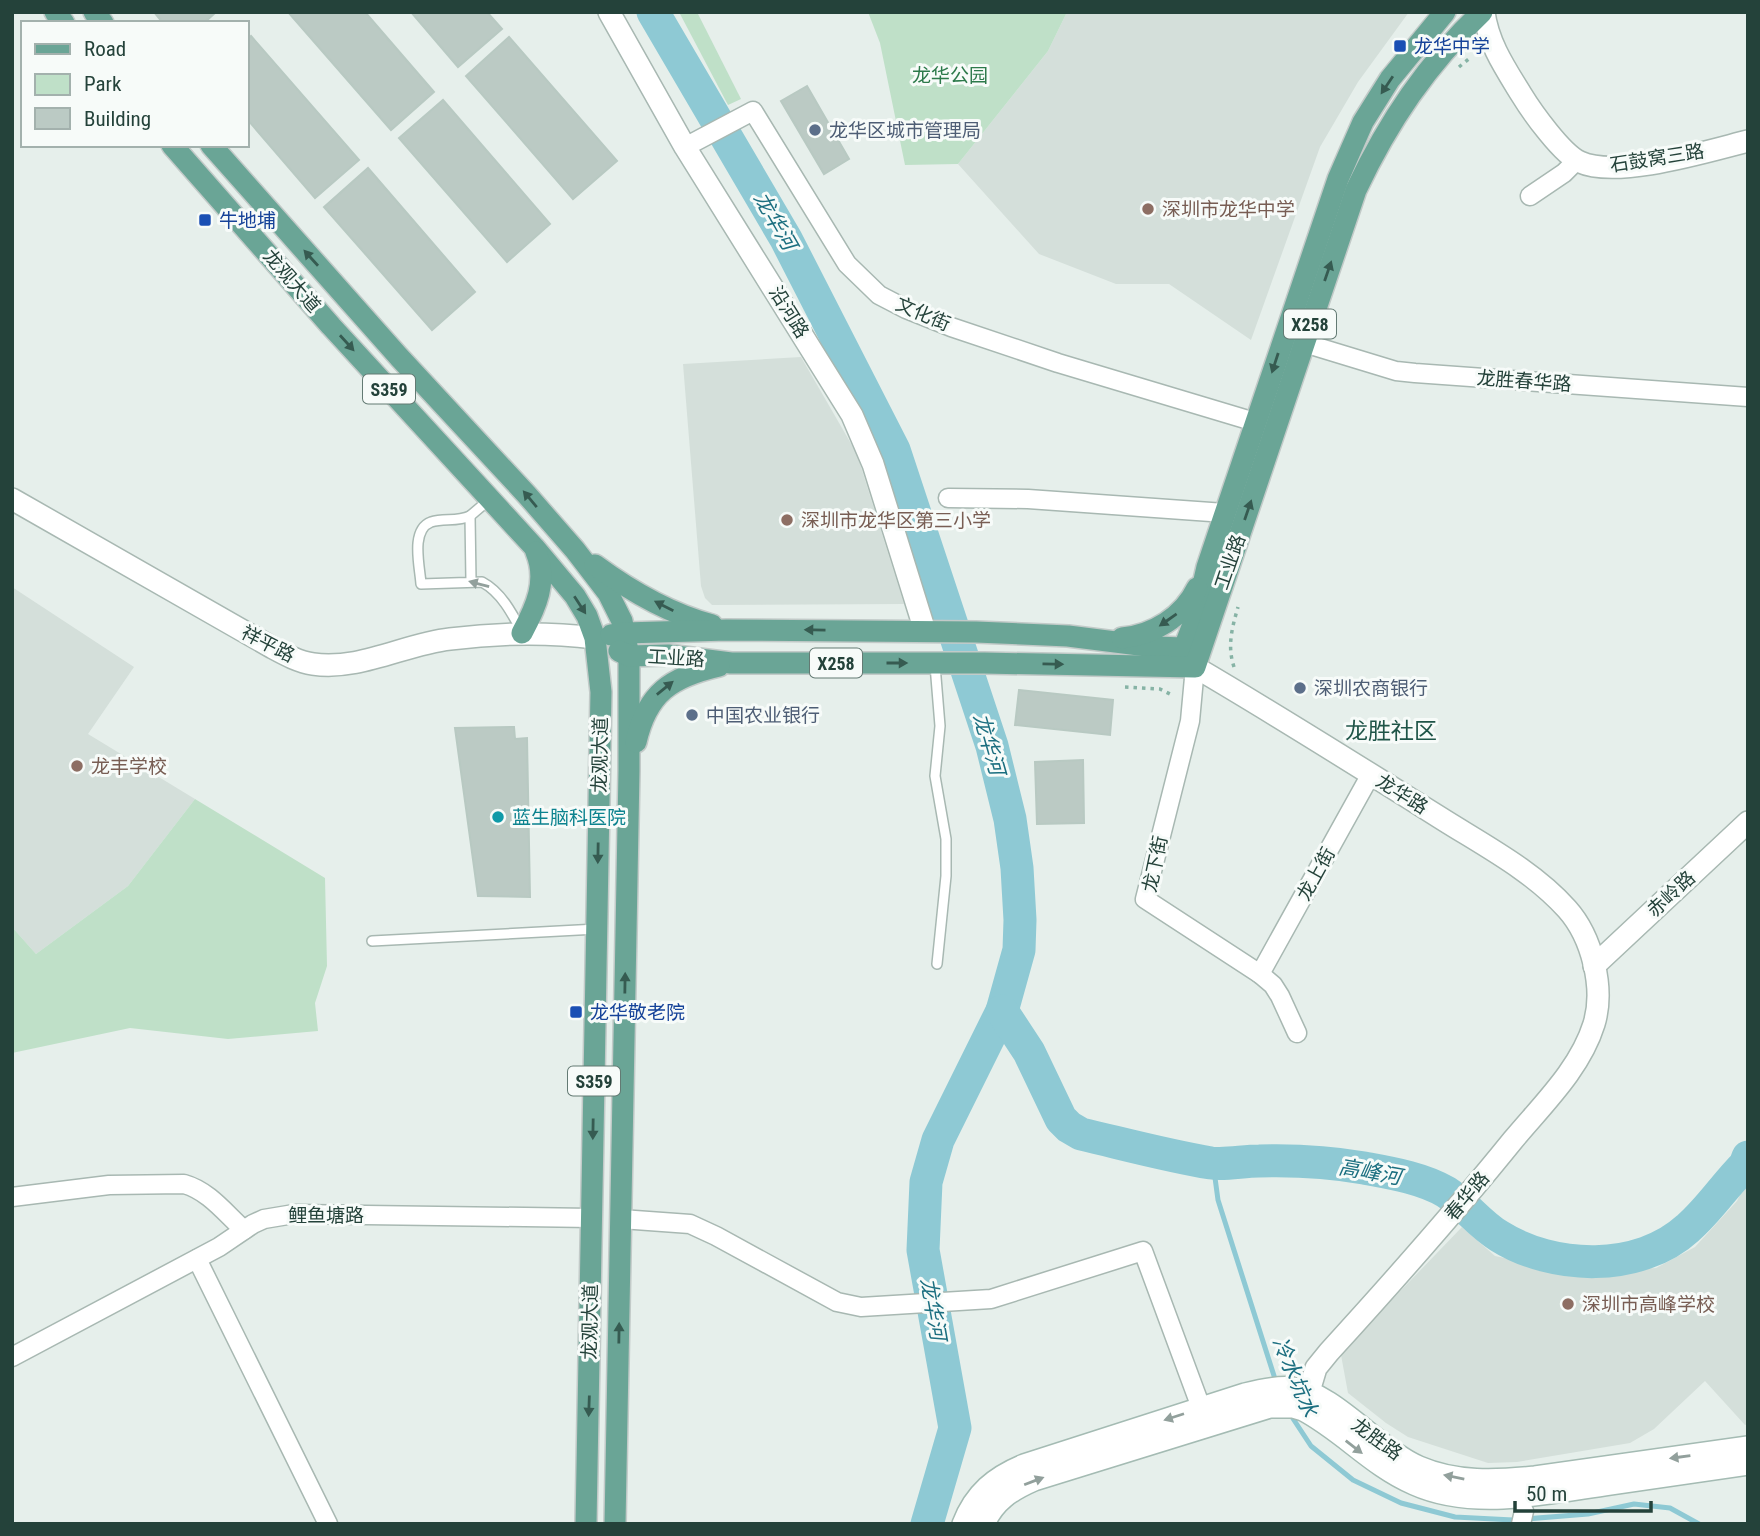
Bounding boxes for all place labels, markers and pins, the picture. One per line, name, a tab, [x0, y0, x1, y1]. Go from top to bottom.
place label: 龙华中学	[1414, 35, 1490, 58]
marker: 龙华中学	[1392, 38, 1408, 54]
place label: 龙华区城市管理局	[829, 119, 981, 142]
marker: 龙华区城市管理局	[807, 122, 823, 138]
place label: 深圳市龙华中学	[1162, 198, 1295, 221]
marker: 深圳市龙华中学	[1140, 201, 1156, 217]
place label: 牛地埔	[219, 209, 276, 232]
marker: 牛地埔	[197, 212, 213, 228]
place label: 深圳市龙华区第三小学	[801, 509, 991, 532]
marker: 深圳市龙华区第三小学	[779, 512, 795, 528]
place label: 深圳农商银行	[1314, 677, 1428, 700]
marker: 深圳农商银行	[1292, 680, 1308, 696]
place label: 中国农业银行	[706, 704, 820, 727]
marker: 中国农业银行	[684, 707, 700, 723]
place label: 龙丰学校	[91, 755, 167, 778]
marker: 龙丰学校	[69, 758, 85, 774]
place label: 蓝生脑科医院	[512, 806, 626, 829]
marker: 蓝生脑科医院	[490, 809, 506, 825]
place label: 龙华敬老院	[590, 1001, 685, 1024]
marker: 龙华敬老院	[568, 1004, 584, 1020]
place label: 深圳市高峰学校	[1582, 1293, 1715, 1316]
marker: 深圳市高峰学校	[1560, 1296, 1576, 1312]

